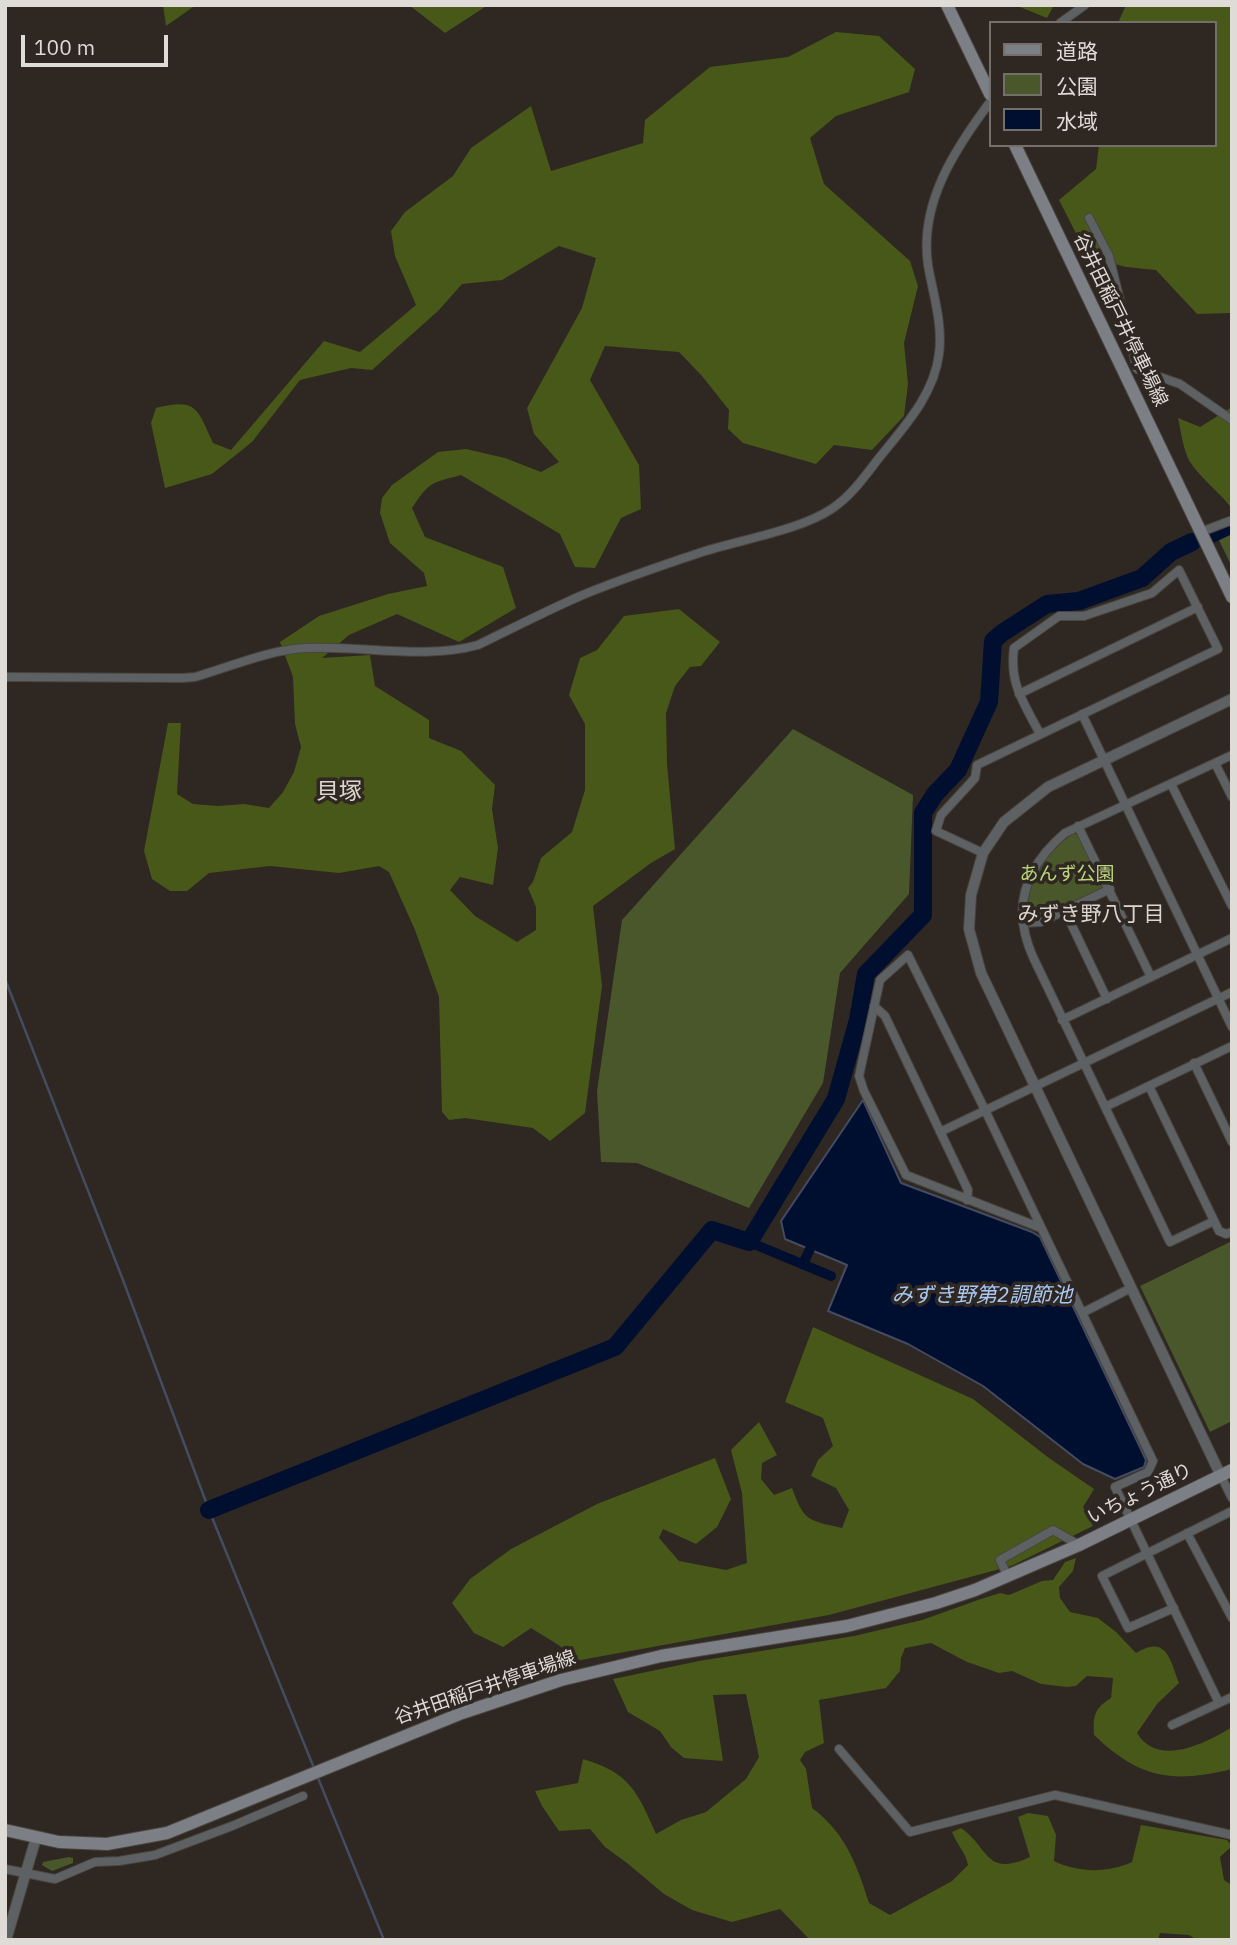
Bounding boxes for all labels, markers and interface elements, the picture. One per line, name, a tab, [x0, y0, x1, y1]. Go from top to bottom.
scale bar	[24, 21, 172, 65]
legend	[988, 21, 1216, 147]
text: 100 m	[34, 33, 95, 61]
text: 道路	[1056, 37, 1098, 65]
text: 公園	[1056, 72, 1098, 100]
text: 水域	[1056, 107, 1098, 135]
street label: 谷井田稲戸井停車場線	[1068, 230, 1172, 410]
district label: 貝塚	[316, 778, 362, 806]
park label: あんず公園	[1020, 864, 1114, 886]
district label: みずき野八丁目	[1018, 902, 1164, 928]
water label: みずき野第2調節池	[892, 1283, 1072, 1309]
street label: いちょう通り	[1084, 1459, 1196, 1529]
street label: 谷井田稲戸井停車場線	[391, 1646, 579, 1730]

